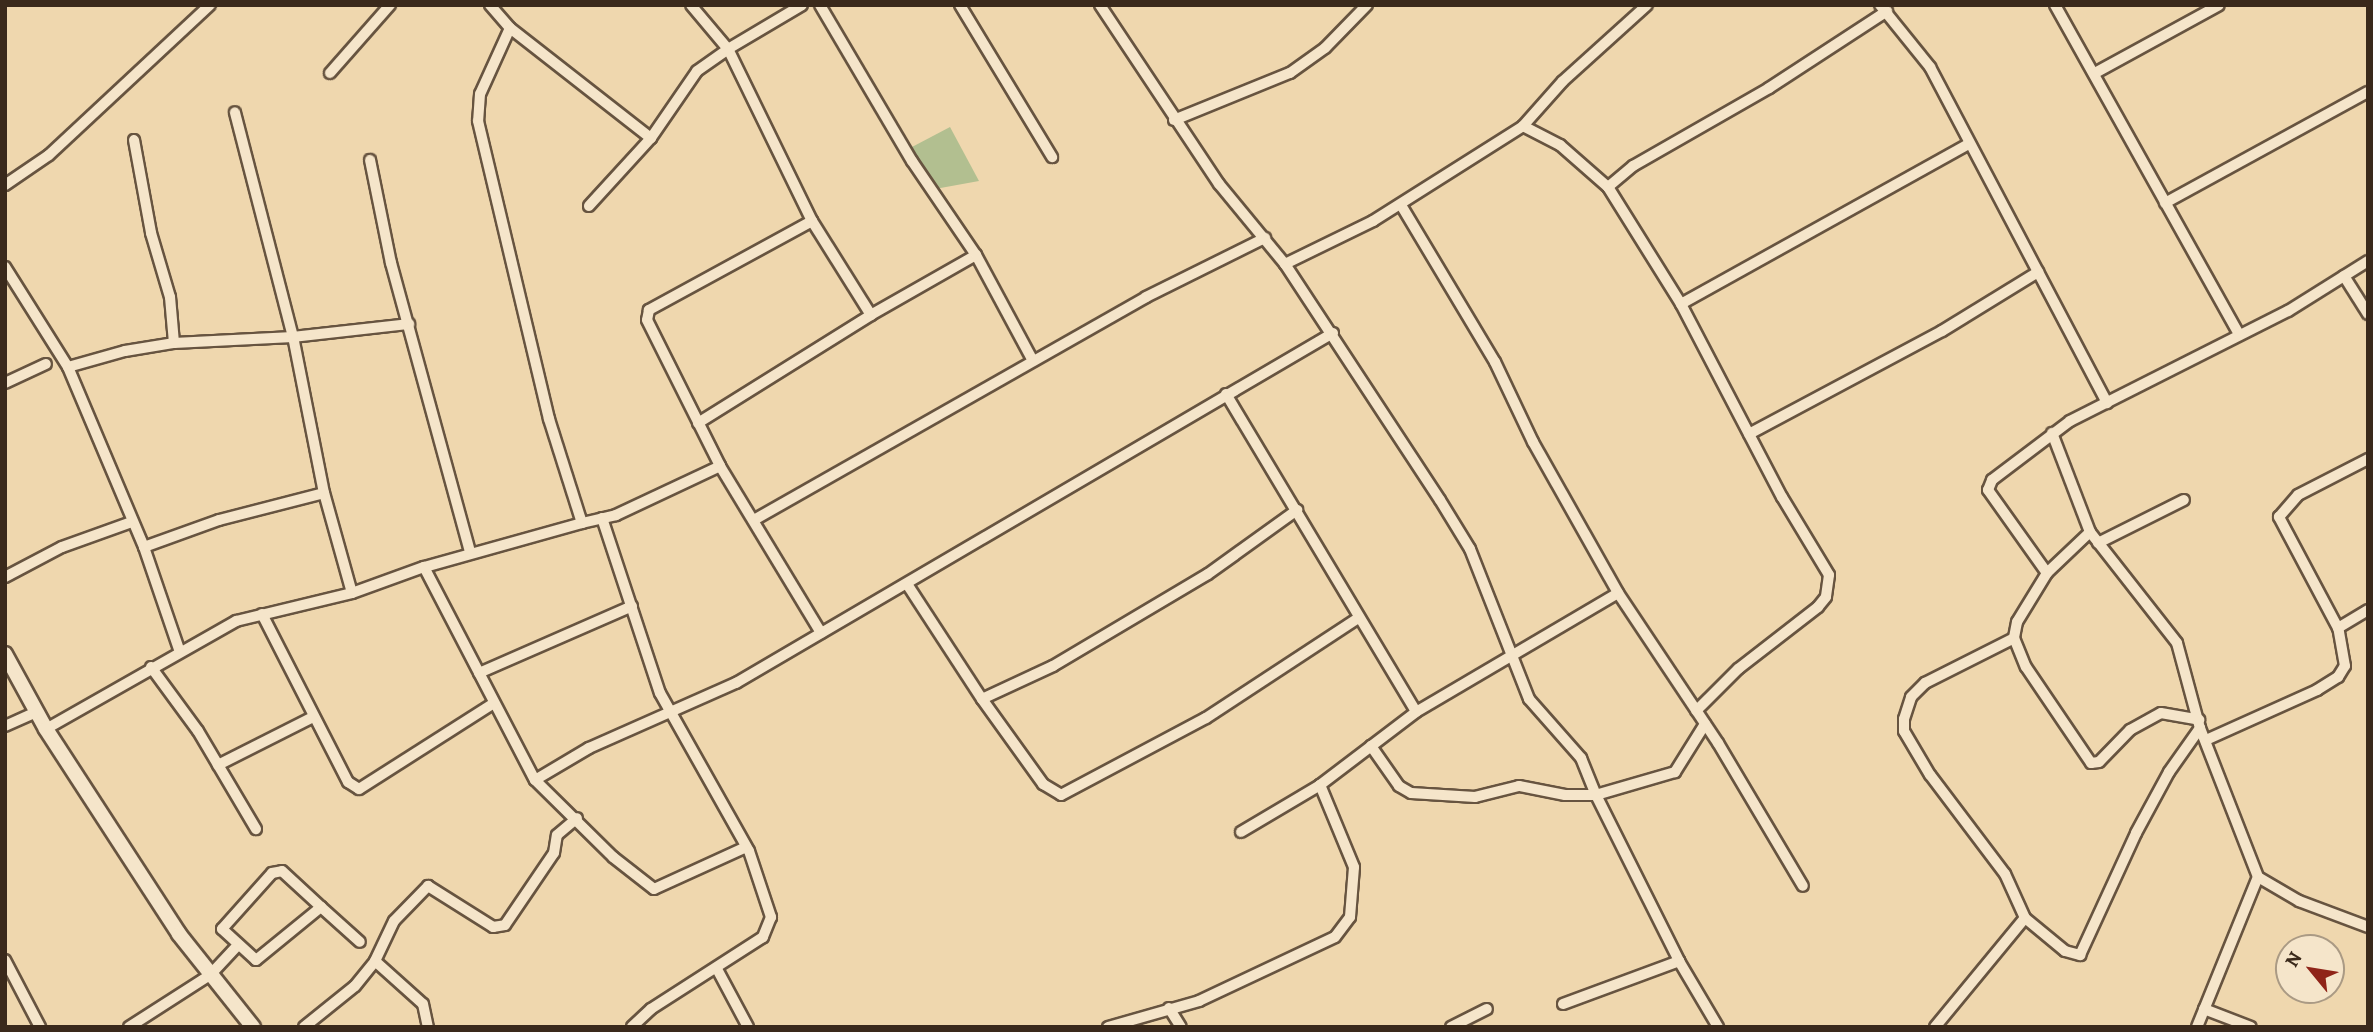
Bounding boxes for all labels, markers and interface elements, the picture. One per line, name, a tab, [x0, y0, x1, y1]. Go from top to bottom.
north arrow	[2275, 934, 2345, 1004]
text: N	[2279, 947, 2308, 972]

